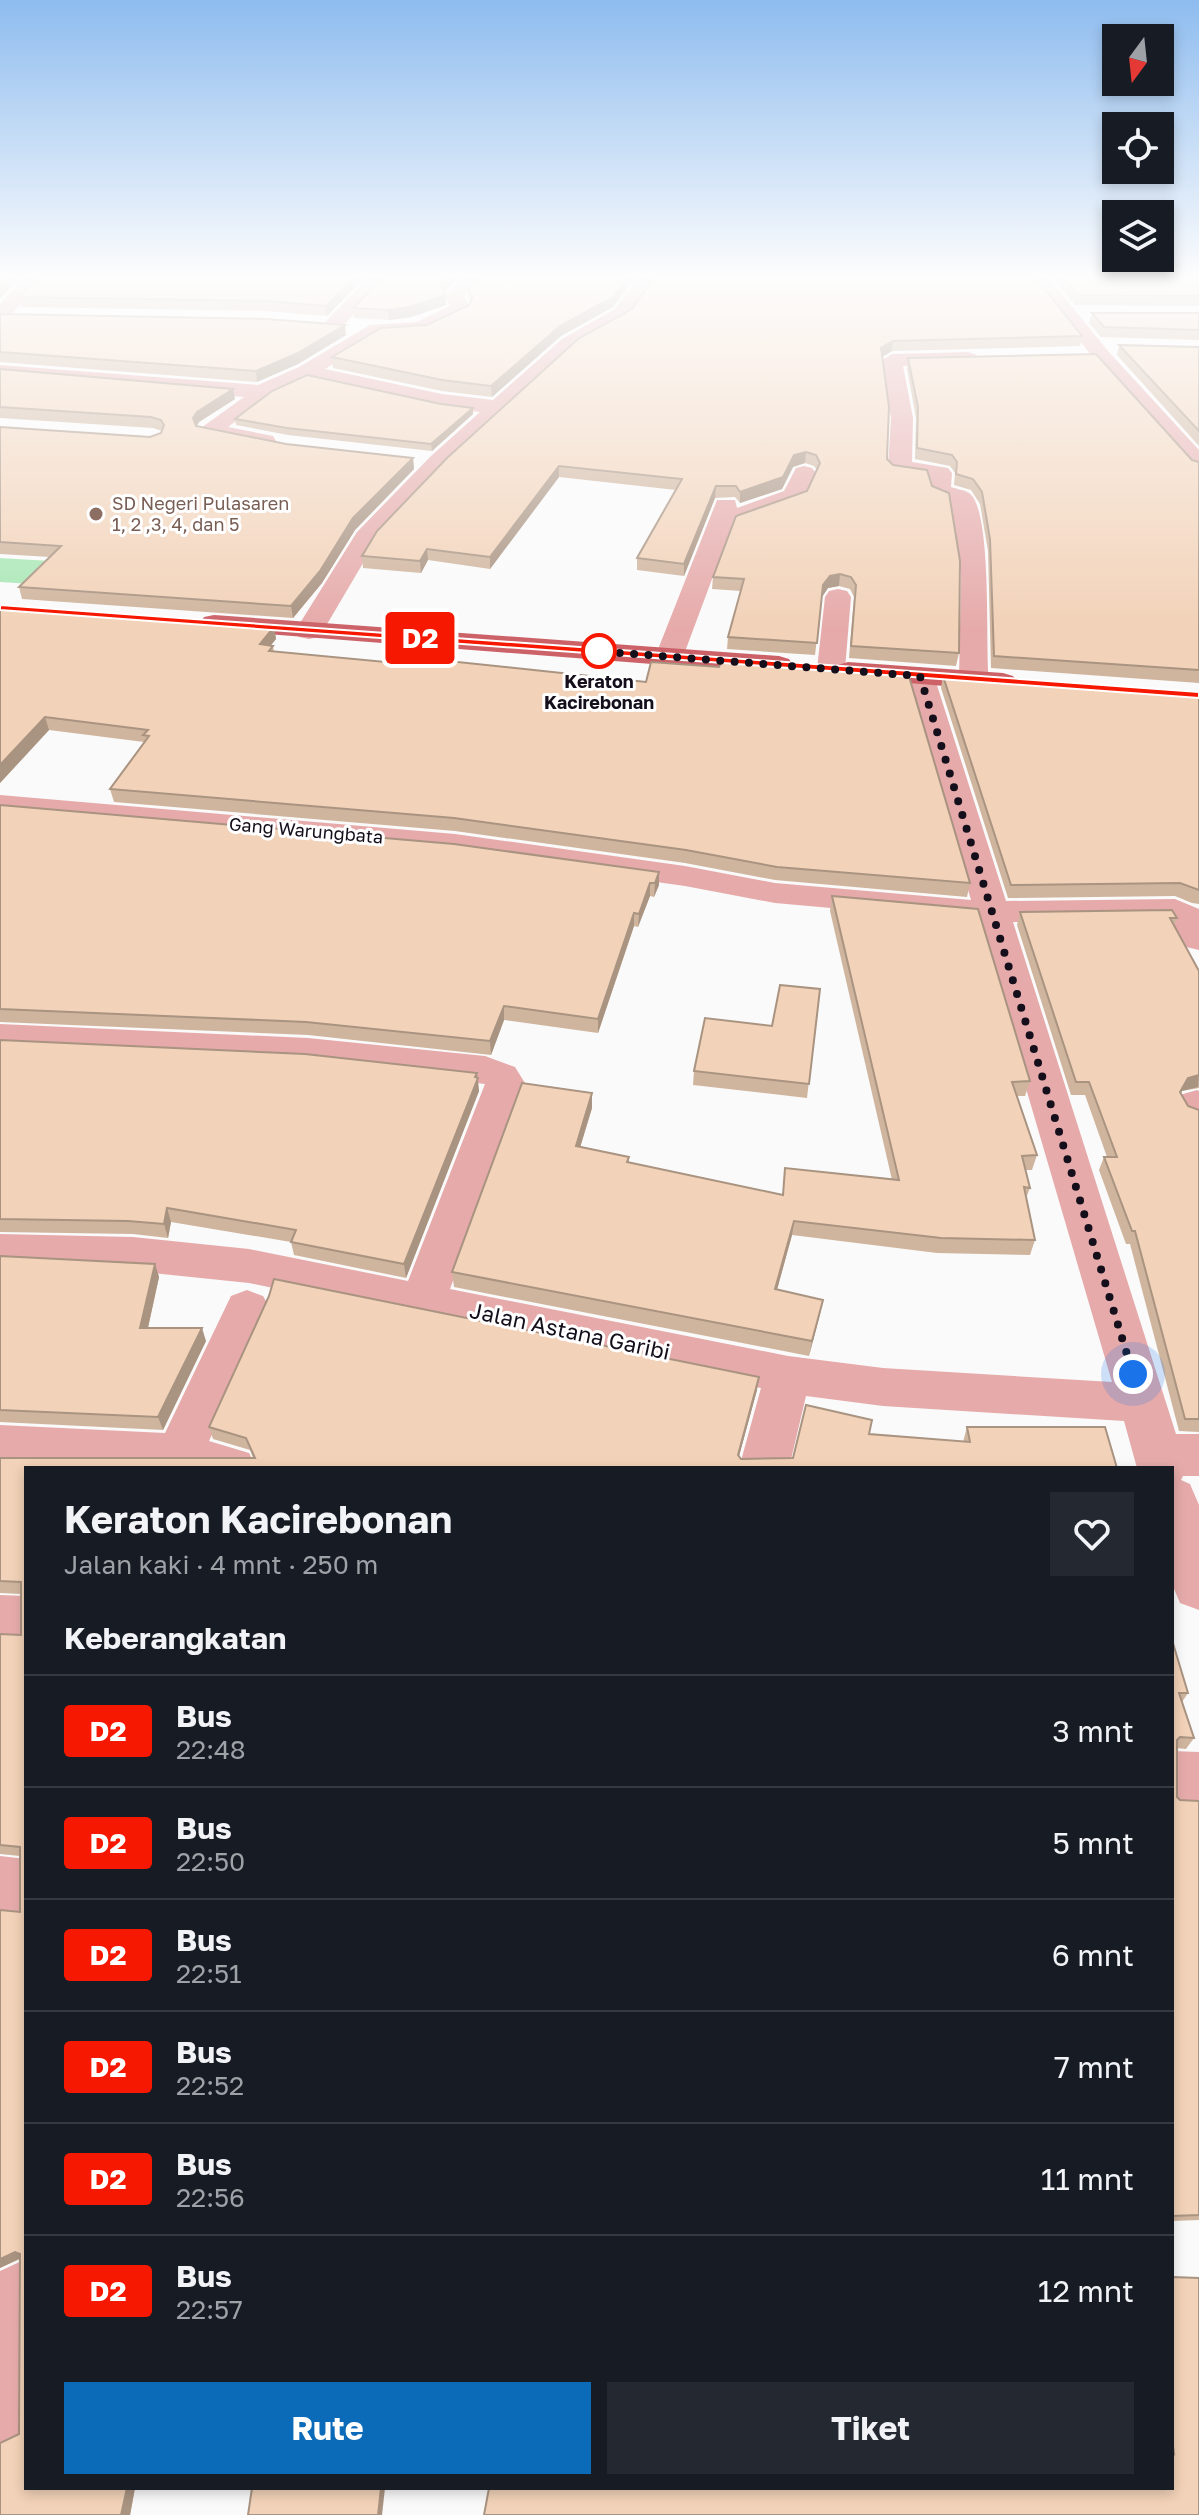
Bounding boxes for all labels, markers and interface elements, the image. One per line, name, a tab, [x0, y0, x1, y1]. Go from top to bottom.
north arrow	[1102, 24, 1174, 96]
map controls	[1102, 24, 1174, 272]
button: locate	[1102, 112, 1174, 184]
button: layers	[1102, 200, 1174, 272]
place label: SD Negeri Pulasaren 1, 2 ,3, 4, dan 5	[112, 492, 289, 535]
marker: SD Negeri Pulasaren 1, 2 ,3, 4, dan 5	[87, 505, 105, 523]
line badge: D2	[384, 612, 456, 664]
text: D2	[401, 621, 439, 654]
marker: Keraton Kacirebonan	[582, 634, 616, 668]
place label: Keraton Kacirebonan	[544, 670, 654, 713]
street label: Gang Warungbata	[228, 812, 384, 848]
street label: Jalan Astana Garibi	[468, 1296, 673, 1365]
your location	[1113, 1354, 1153, 1394]
button: heart	[1050, 1492, 1134, 1576]
text: Keraton Kacirebonan	[64, 1496, 452, 1541]
text: Jalan kaki · 4 mnt · 250 m	[64, 1549, 378, 1580]
text: Keberangkatan	[64, 1620, 286, 1656]
text: Bus	[176, 1698, 232, 1734]
text: 3 mnt	[1052, 1713, 1134, 1749]
text: D2	[89, 1714, 127, 1747]
text: 22:48	[176, 1734, 246, 1765]
text: Bus	[176, 1810, 232, 1846]
text: 5 mnt	[1052, 1825, 1134, 1861]
text: D2	[89, 1826, 127, 1859]
text: 22:50	[176, 1846, 245, 1877]
text: Bus	[176, 1922, 232, 1958]
text: 6 mnt	[1052, 1937, 1134, 1973]
text: D2	[89, 1938, 127, 1971]
text: 22:51	[176, 1958, 242, 1989]
text: Bus	[176, 2034, 232, 2070]
text: 7 mnt	[1054, 2049, 1134, 2085]
text: D2	[89, 2050, 127, 2083]
text: 22:52	[176, 2070, 244, 2101]
text: Bus	[176, 2146, 232, 2182]
text: 11 mnt	[1041, 2161, 1134, 2197]
text: D2	[89, 2162, 127, 2195]
text: 22:56	[176, 2182, 245, 2213]
text: Bus	[176, 2258, 232, 2294]
text: 12 mnt	[1038, 2273, 1134, 2309]
text: D2	[89, 2274, 127, 2307]
text: 22:57	[176, 2294, 243, 2325]
button: Rute	[64, 2382, 591, 2474]
button: Tiket	[607, 2382, 1134, 2474]

